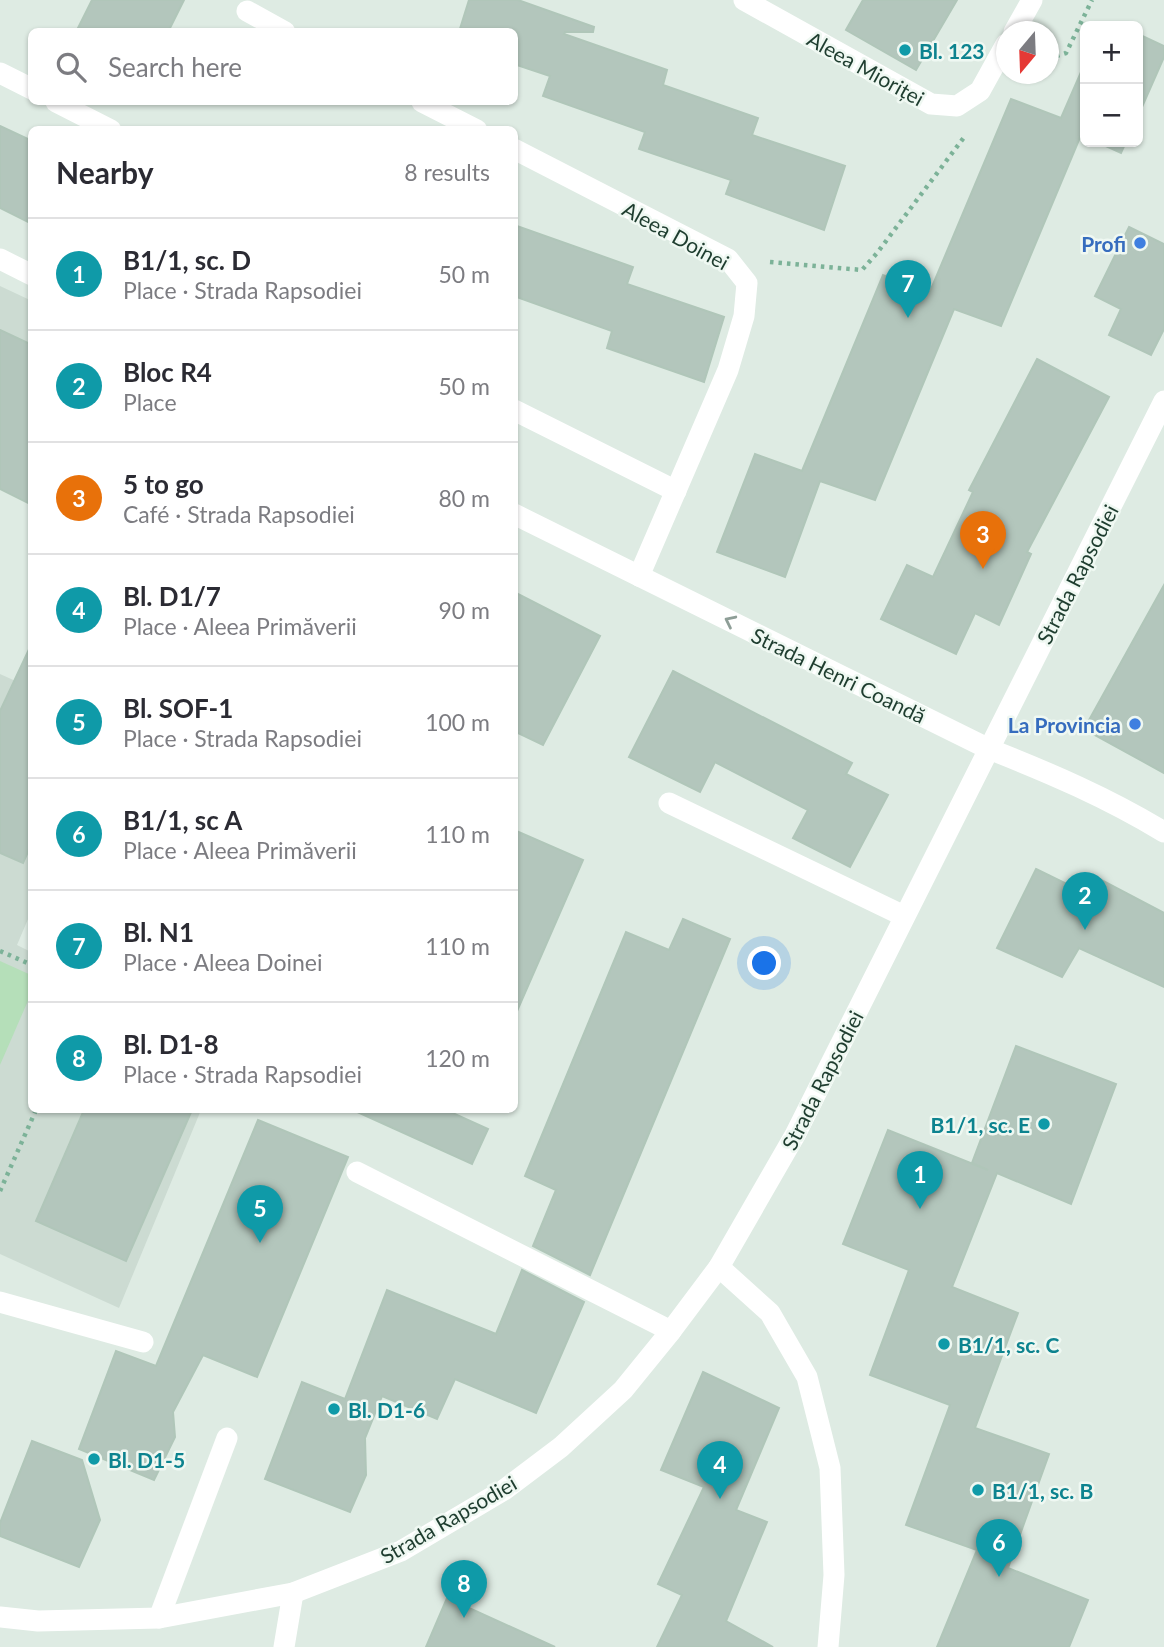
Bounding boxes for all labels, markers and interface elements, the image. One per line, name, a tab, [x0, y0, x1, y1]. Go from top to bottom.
north arrow	[996, 21, 1059, 84]
map controls	[1080, 21, 1143, 147]
button: +	[1080, 21, 1143, 84]
street label: Aleea Mioriței	[803, 26, 929, 110]
search box	[28, 28, 518, 105]
place label: Bl. 123	[919, 38, 985, 63]
marker: Bl. 123	[897, 42, 913, 58]
icon: search	[52, 48, 90, 86]
text: Search here	[108, 51, 242, 83]
button: −	[1080, 84, 1143, 147]
text: Nearby	[56, 154, 154, 190]
text: 8 results	[404, 158, 490, 186]
street label: Aleea Doinei	[618, 196, 734, 274]
place label: Profi	[1081, 231, 1126, 256]
marker: Profi	[1132, 235, 1148, 251]
text: B1/1, sc. D	[123, 244, 251, 276]
text: 1	[72, 260, 86, 288]
text: 50 m	[439, 260, 490, 288]
pin: 7	[885, 260, 931, 318]
text: Place · Strada Rapsodiei	[123, 276, 362, 304]
text: Bloc R4	[123, 356, 212, 388]
text: 2	[72, 372, 86, 400]
text: 50 m	[439, 372, 490, 400]
text: Place	[123, 388, 177, 416]
text: 5 to go	[123, 468, 204, 500]
text: 3	[72, 484, 86, 512]
text: 80 m	[439, 484, 490, 512]
text: Café · Strada Rapsodiei	[123, 500, 355, 528]
street label: Strada Rapsodiei	[1031, 500, 1123, 648]
pin: 3	[960, 511, 1006, 569]
text: Bl. D1/7	[123, 580, 221, 612]
text: 4	[72, 596, 86, 624]
text: 90 m	[439, 596, 490, 624]
text: Place · Aleea Primăverii	[123, 612, 357, 640]
one-way arrow	[725, 616, 737, 630]
street label: Strada Henri Coandă	[748, 622, 930, 728]
text: Bl. SOF-1	[123, 692, 233, 724]
text: 5	[72, 708, 86, 736]
text: 100 m	[425, 708, 490, 736]
place label: La Provincia	[1008, 712, 1121, 737]
marker: La Provincia	[1127, 716, 1143, 732]
text: Place · Strada Rapsodiei	[123, 724, 362, 752]
text: B1/1, sc A	[123, 804, 242, 836]
text: 6	[72, 820, 86, 848]
text: 110 m	[425, 820, 490, 848]
text: Place · Aleea Primăverii	[123, 836, 357, 864]
pin: 2	[1062, 872, 1108, 930]
text: Bl. N1	[123, 916, 194, 948]
text: 7	[72, 932, 86, 960]
text: 110 m	[425, 932, 490, 960]
your location	[747, 946, 781, 980]
text: Place · Aleea Doinei	[123, 948, 322, 976]
street label: Strada Rapsodiei	[776, 1006, 868, 1154]
text: Bl. D1-8	[123, 1028, 219, 1060]
text: 8	[72, 1044, 86, 1072]
text: 120 m	[425, 1044, 490, 1072]
text: Place · Strada Rapsodiei	[123, 1060, 362, 1088]
place label: B1/1, sc. E	[930, 1112, 1030, 1137]
marker: B1/1, sc. E	[1036, 1116, 1052, 1132]
pin: 1	[897, 1151, 943, 1209]
pin: 5	[237, 1185, 283, 1243]
place label: B1/1, sc. C	[958, 1332, 1059, 1357]
marker: B1/1, sc. C	[936, 1336, 952, 1352]
place label: Bl. D1-6	[348, 1397, 425, 1422]
marker: Bl. D1-6	[326, 1401, 342, 1417]
pin: 4	[697, 1441, 743, 1499]
place label: Bl. D1-5	[108, 1447, 185, 1472]
marker: Bl. D1-5	[86, 1451, 102, 1467]
street label: Strada Rapsodiei	[375, 1470, 521, 1568]
place label: B1/1, sc. B	[992, 1478, 1093, 1503]
marker: B1/1, sc. B	[970, 1482, 986, 1498]
pin: 6	[976, 1519, 1022, 1577]
pin: 8	[441, 1560, 487, 1618]

